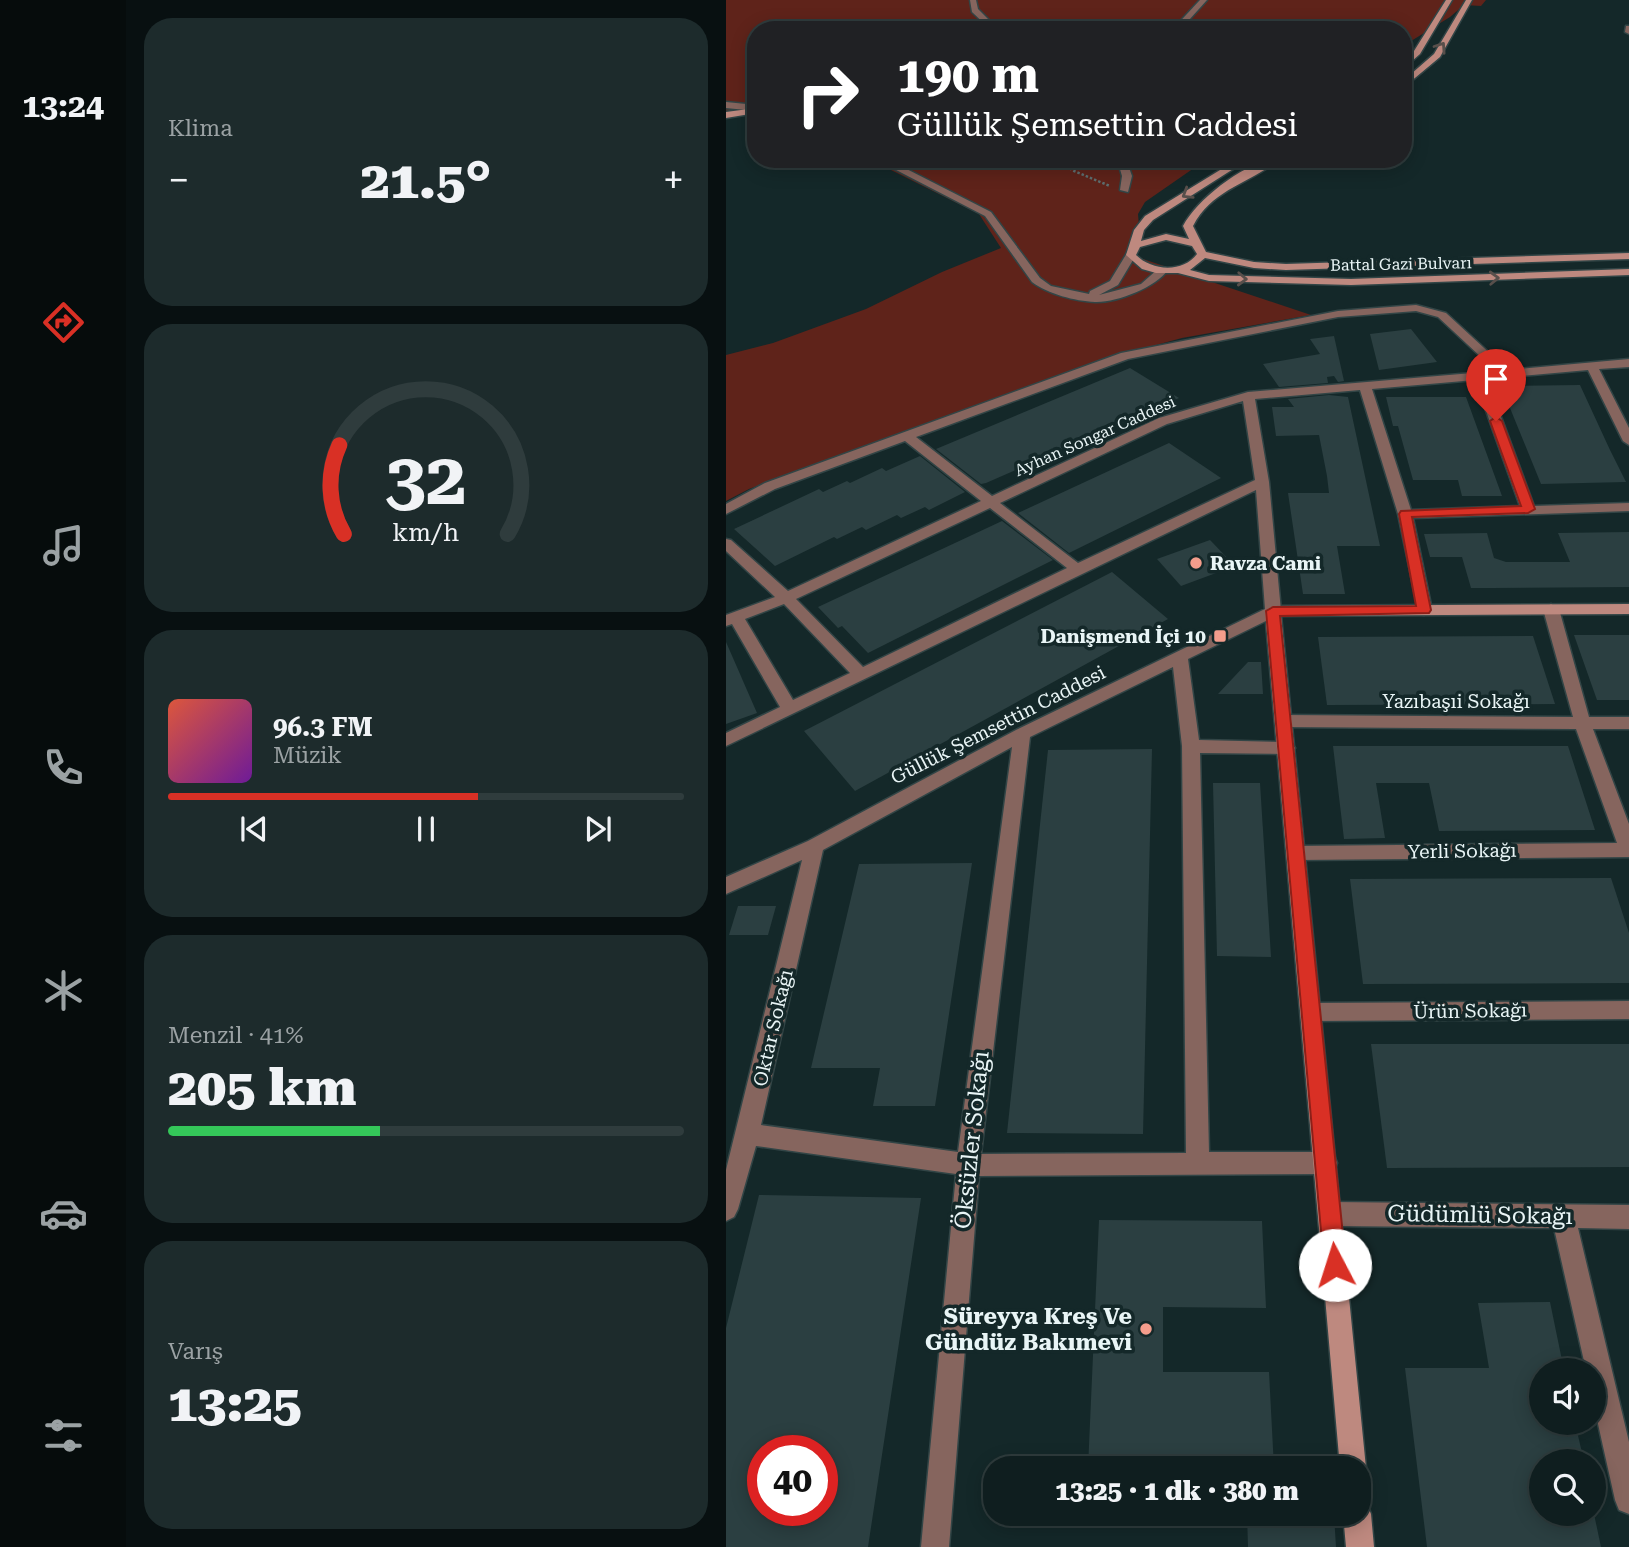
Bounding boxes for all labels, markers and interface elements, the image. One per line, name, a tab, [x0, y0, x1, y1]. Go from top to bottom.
one-way arrow	[1433, 42, 1445, 55]
text: 190 m	[897, 47, 1039, 104]
icon: right	[782, 49, 873, 140]
text: 13:24	[22, 87, 104, 125]
text: Güllük Şemsettin Caddesi	[897, 106, 1298, 144]
text: Klima	[168, 115, 233, 142]
text: 21.5°	[361, 150, 491, 211]
text: −	[168, 158, 189, 202]
text: +	[663, 158, 684, 202]
one-way arrow	[1181, 186, 1194, 199]
street label: Battal Gazi Bulvarı	[1330, 253, 1472, 275]
one-way arrow	[1489, 270, 1499, 286]
one-way arrow	[1236, 272, 1247, 287]
icon: directions	[39, 298, 88, 347]
pin	[1466, 349, 1526, 421]
icon: arrive	[1477, 360, 1515, 398]
street label: Ayhan Songar Caddesi	[1012, 392, 1178, 480]
text: 32	[385, 437, 467, 522]
text: km/h	[393, 517, 459, 546]
icon: music	[39, 521, 88, 570]
place label: Ravza Cami	[1210, 552, 1321, 575]
marker: Ravza Cami	[1188, 555, 1204, 571]
place label: Danişmend İçi 10	[1040, 625, 1206, 648]
marker: Danişmend İçi 10	[1212, 628, 1228, 644]
street label: Güllük Şemsettin Caddesi	[887, 661, 1109, 789]
street label: Yazıbaşıi Sokağı	[1382, 690, 1530, 713]
text: 96.3 FM	[273, 712, 373, 742]
text: Müzik	[273, 742, 342, 769]
icon: phone	[39, 743, 88, 792]
icon: previous	[235, 810, 273, 848]
icon: pause	[407, 810, 445, 848]
icon: next	[579, 810, 617, 848]
street label: Yerli Sokağı	[1407, 839, 1517, 863]
icon: climate	[39, 966, 88, 1015]
street label: Oktar Sokağı	[748, 967, 798, 1089]
street label: Ürün Sokağı	[1413, 999, 1527, 1023]
text: Menzil · 41%	[168, 1022, 304, 1049]
street label: Öksüzler Sokağı	[949, 1050, 995, 1230]
text: 205 km	[168, 1057, 356, 1118]
icon: car	[39, 1189, 88, 1238]
street label: Güdümlü Sokağı	[1387, 1200, 1573, 1230]
position arrow	[1298, 1228, 1372, 1302]
place label: Süreyya Kreş Ve Gündüz Bakımevi	[925, 1303, 1132, 1356]
marker: Süreyya Kreş Ve Gündüz Bakımevi	[1138, 1321, 1154, 1337]
text: Varış	[168, 1338, 223, 1365]
map controls	[1529, 1358, 1606, 1526]
button: sound	[1529, 1358, 1606, 1435]
text: 13:25	[168, 1373, 302, 1434]
icon: filters	[39, 1411, 88, 1460]
speed limit sign: 40	[747, 1435, 838, 1526]
button: search	[1529, 1449, 1606, 1526]
text: 13:25 · 1 dk · 380 m	[1055, 1476, 1299, 1506]

